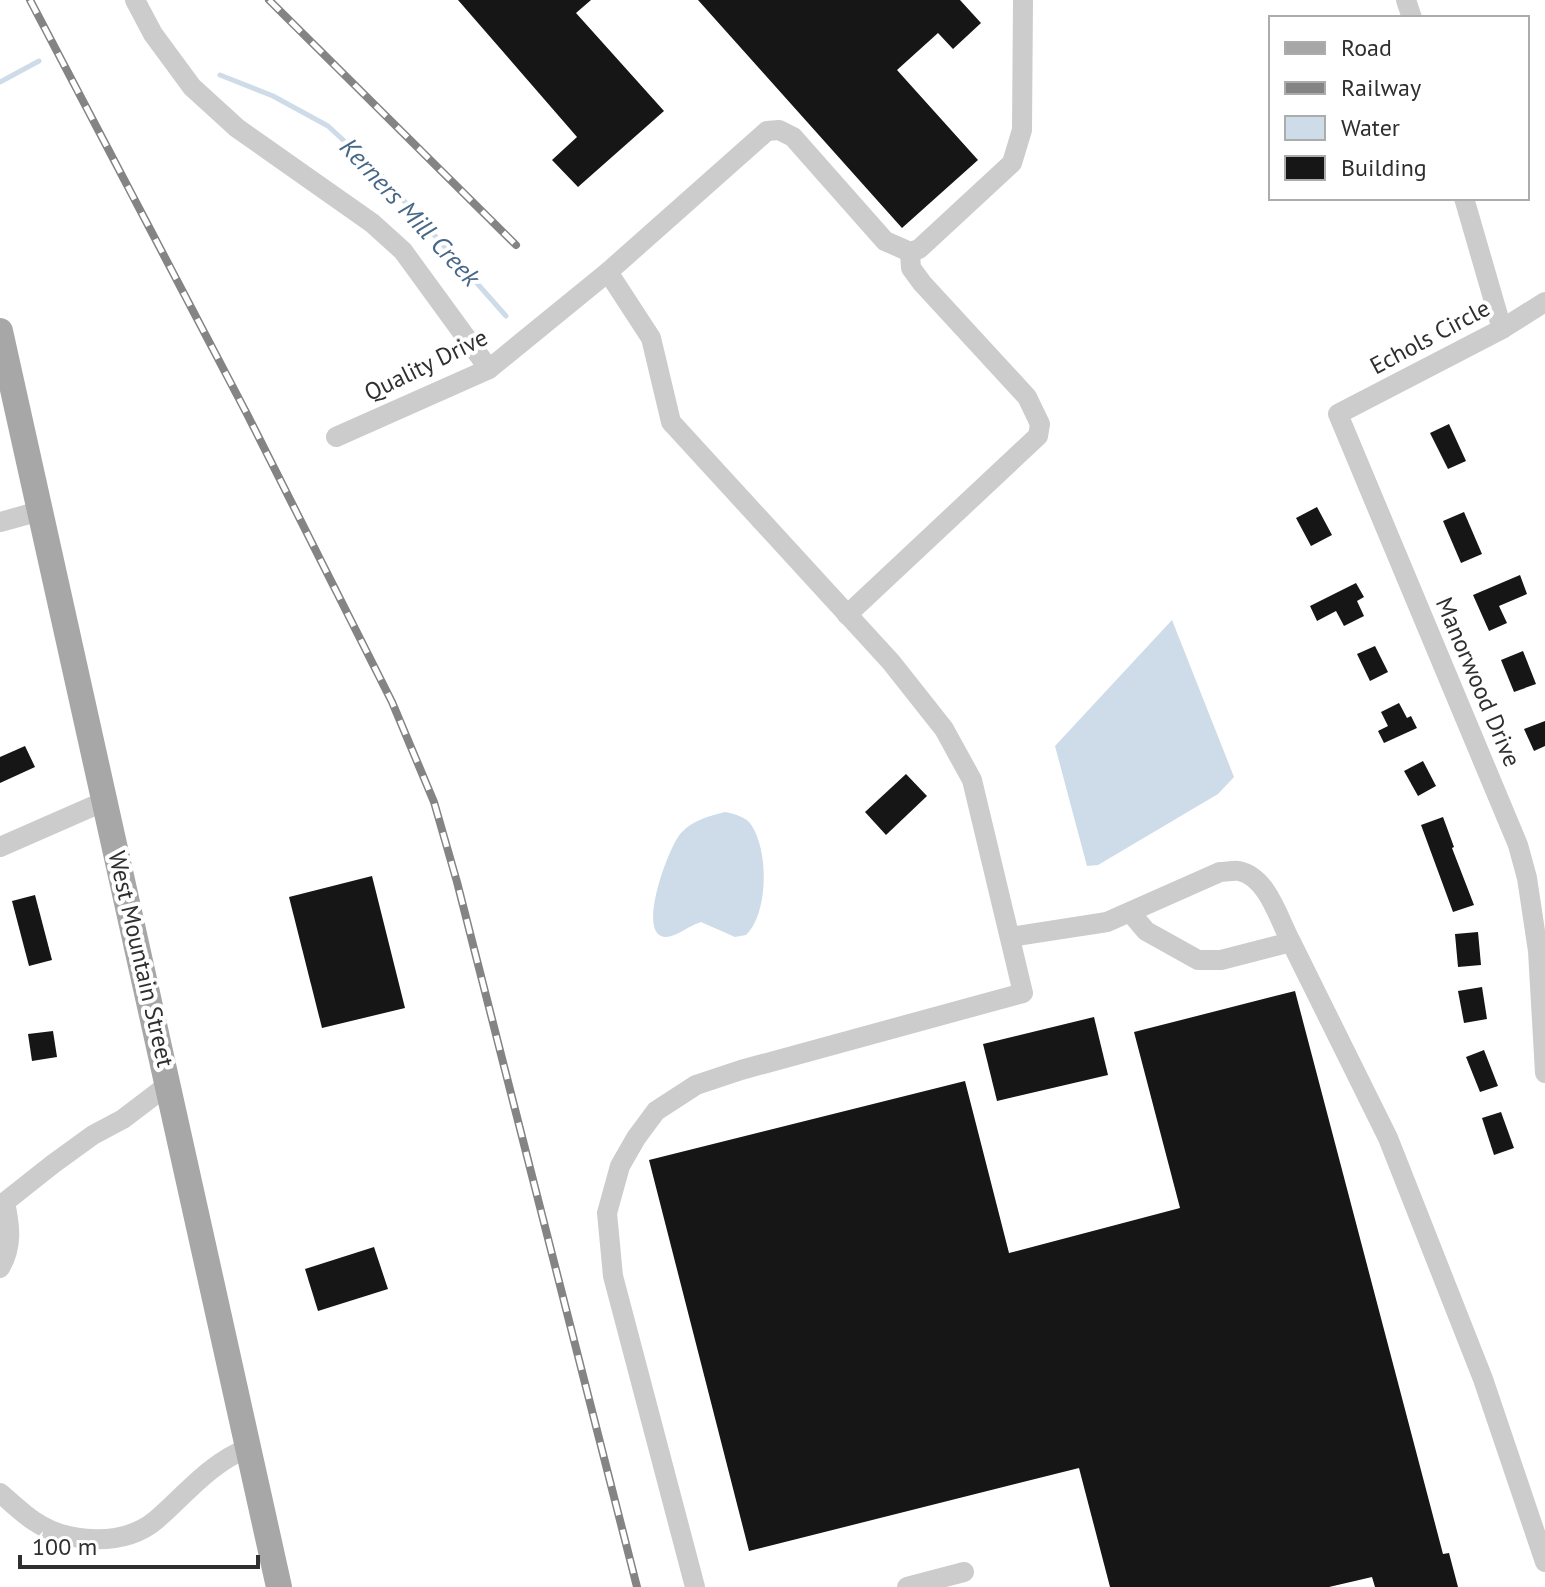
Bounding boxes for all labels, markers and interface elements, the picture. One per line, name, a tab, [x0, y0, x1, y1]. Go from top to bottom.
legend	[1269, 16, 1529, 200]
text: Road	[1341, 32, 1392, 63]
text: Railway	[1341, 72, 1421, 103]
text: Water	[1341, 112, 1400, 143]
water label: Kerners Mill Creek	[333, 131, 489, 294]
text: Building	[1341, 152, 1427, 183]
street label: Echols Circle	[1364, 292, 1495, 381]
street label: Quality Drive	[359, 321, 492, 408]
street label: Manorwood Drive	[1429, 592, 1528, 771]
street label: West Mountain Street	[102, 848, 181, 1070]
scale bar	[20, 1519, 258, 1569]
text: 100 m	[32, 1531, 97, 1562]

